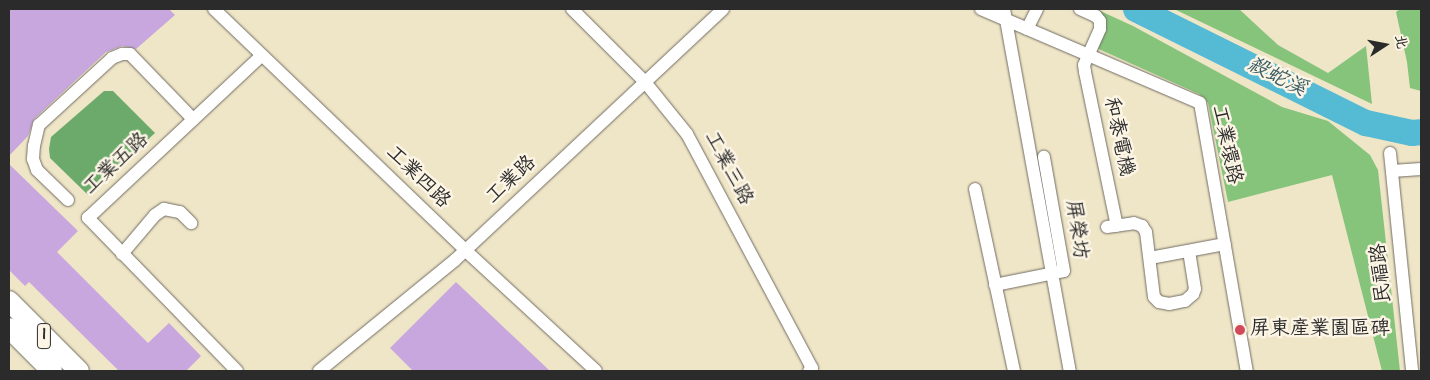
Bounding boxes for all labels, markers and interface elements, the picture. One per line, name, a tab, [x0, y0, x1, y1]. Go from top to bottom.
north arrow	[1360, 20, 1410, 70]
text: 北	[1389, 33, 1411, 51]
water label: 殺蛇溪	[1242, 53, 1310, 103]
street label: 和泰電機	[1097, 95, 1137, 179]
street label: 工業環路	[1205, 103, 1245, 187]
street label: 工業三路	[698, 128, 756, 210]
street label: 工業五路	[80, 129, 154, 201]
street label: 工業四路	[380, 142, 454, 214]
street label: 工業路	[482, 152, 542, 210]
street label: 屏榮坊	[1059, 199, 1091, 261]
street label: 民福路	[1368, 242, 1398, 304]
place label: 屏東產業園區碑	[1250, 318, 1390, 342]
road number: 1	[36, 320, 52, 352]
marker: 屏東產業園區碑	[1234, 324, 1246, 336]

